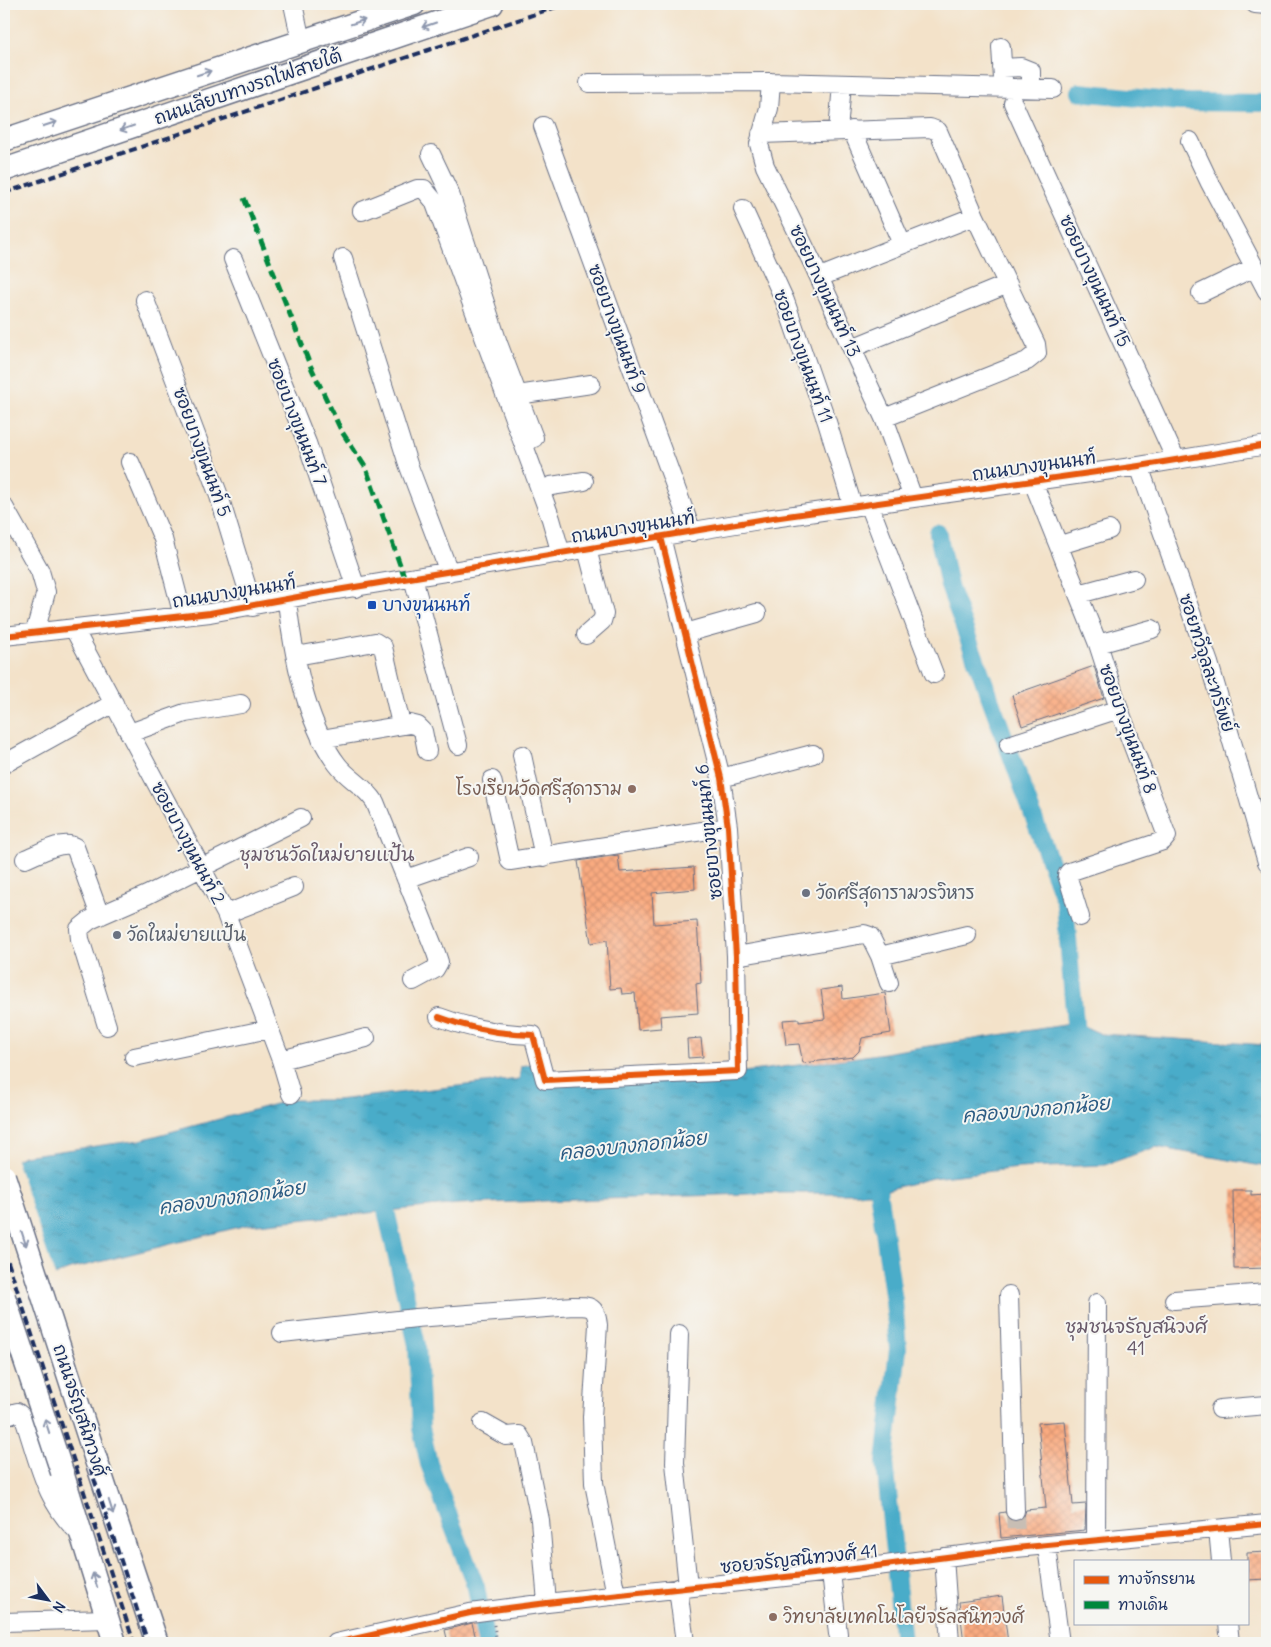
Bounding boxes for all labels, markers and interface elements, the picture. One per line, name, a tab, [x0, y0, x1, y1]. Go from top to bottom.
one-way arrow	[350, 17, 366, 26]
one-way arrow	[422, 21, 438, 30]
street label: ถนนเลียบทางรถไฟสายใต้	[150, 43, 345, 130]
one-way arrow	[196, 68, 212, 77]
one-way arrow	[42, 119, 58, 129]
one-way arrow	[119, 124, 135, 133]
street label: ซอยบางขุนนนท์ 15	[1052, 211, 1137, 352]
street label: ซอยบางขุนนนท์ 13	[782, 221, 867, 362]
street label: ซอยบางขุนนนท์ 9	[581, 261, 653, 398]
street label: ซอยบางขุนนนท์ 11	[766, 286, 839, 427]
street label: ซอยบางขุนนนท์ 7	[260, 354, 333, 490]
street label: ซอยบางขุนนนท์ 5	[166, 384, 238, 521]
street label: ถนนบางขุนนนท์	[970, 444, 1098, 489]
street label: ถนนบางขุนนนท์	[569, 504, 697, 551]
street label: ถนนบางขุนนนท์	[170, 569, 298, 616]
street label: ซอยทวีจุลละทรัพย์	[1171, 590, 1242, 736]
place label: บางขุนนนท์	[382, 592, 471, 619]
marker: บางขุนนนท์	[366, 599, 378, 611]
street label: ซอยบางขุนนนท์ 8	[1092, 661, 1164, 798]
street label: ซอยบางขุนนนท์ 6	[689, 763, 730, 901]
place label: โรงเรียนวัดศรีสุดาราม	[456, 776, 622, 803]
street label: ซอยบางขุนนนท์ 2	[144, 777, 231, 910]
marker: โรงเรียนวัดศรีสุดาราม	[626, 783, 638, 795]
district label: ชุมชนวัดใหม่ยายแป้น	[239, 842, 415, 869]
place label: วัดศรีสุดารามวรวิหาร	[816, 881, 975, 907]
marker: วัดศรีสุดารามวรวิหาร	[800, 887, 812, 899]
place label: วัดใหม่ยายแป้น	[127, 922, 247, 946]
marker: วัดใหม่ยายแป้น	[111, 929, 123, 941]
water label: คลองบางกอกน้อย	[961, 1090, 1112, 1127]
water label: คลองบางกอกน้อย	[558, 1125, 710, 1165]
water label: คลองบางกอกน้อย	[157, 1175, 309, 1219]
one-way arrow	[20, 1231, 29, 1246]
district label: ชุมชนจรัญสนิวงศ์ 41	[1065, 1314, 1209, 1360]
street label: ถนนจรัญสนิทวงศ์	[48, 1341, 114, 1481]
one-way arrow	[41, 1418, 51, 1434]
one-way arrow	[107, 1498, 116, 1514]
street label: ซอยจรัญสนิทวงศ์ 41	[719, 1538, 879, 1578]
legend	[1074, 1560, 1248, 1624]
text: ทางจักรยาน	[1118, 1569, 1195, 1588]
one-way arrow	[90, 1573, 100, 1589]
north arrow	[22, 1574, 72, 1624]
text: ทางเดิน	[1118, 1595, 1168, 1614]
text: N	[49, 1598, 69, 1616]
place label: วิทยาลัยเทคโนโลยีจรัลสนิทวงศ์	[783, 1604, 1026, 1628]
marker: วิทยาลัยเทคโนโลยีจรัลสนิทวงศ์	[767, 1611, 779, 1623]

